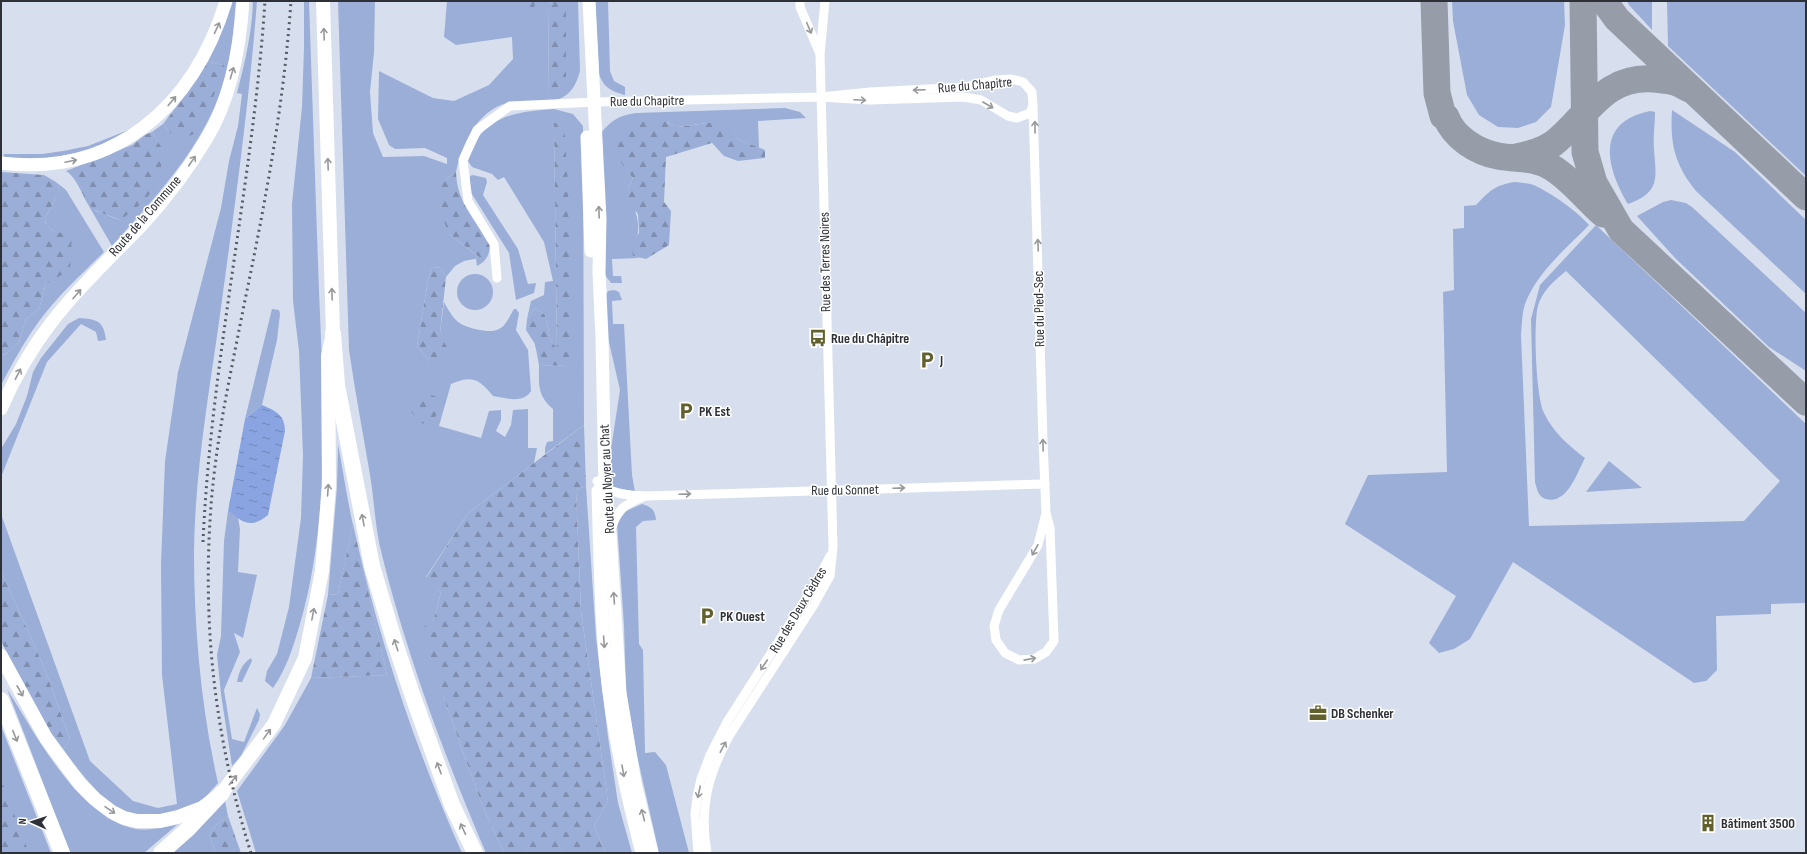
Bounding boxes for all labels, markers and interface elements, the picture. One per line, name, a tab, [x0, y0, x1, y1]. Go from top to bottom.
one-way arrow	[805, 21, 813, 33]
one-way arrow	[214, 22, 221, 34]
one-way arrow	[320, 28, 328, 41]
one-way arrow	[229, 67, 236, 80]
street label: Rue du Chapitre	[937, 73, 1013, 97]
one-way arrow	[913, 86, 926, 93]
street label: Rue du Chapitre	[610, 92, 684, 110]
one-way arrow	[167, 96, 176, 107]
one-way arrow	[853, 96, 866, 103]
one-way arrow	[982, 101, 994, 109]
one-way arrow	[1031, 121, 1038, 134]
one-way arrow	[64, 156, 77, 164]
one-way arrow	[188, 156, 196, 167]
one-way arrow	[324, 158, 332, 171]
street label: Route de la Commune	[105, 172, 185, 260]
one-way arrow	[596, 206, 603, 219]
street label: Rue des Terres Noires	[816, 212, 834, 312]
one-way arrow	[1034, 239, 1042, 252]
street label: Rue du Pied-Sec	[1030, 271, 1048, 347]
one-way arrow	[328, 288, 335, 301]
one-way arrow	[72, 289, 81, 299]
bus stop icon: Rue du Châpitre	[808, 328, 828, 348]
place label: Rue du Châpitre	[831, 330, 909, 347]
parking icon: J	[917, 350, 937, 370]
place label: J	[939, 352, 943, 369]
one-way arrow	[15, 369, 23, 381]
parking icon: PK Est	[676, 401, 696, 421]
place label: PK Est	[699, 403, 731, 420]
street label: Route du Noyer au Chat	[596, 424, 618, 534]
one-way arrow	[1039, 439, 1047, 452]
street label: Rue du Sonnet	[811, 481, 879, 499]
one-way arrow	[325, 484, 332, 497]
one-way arrow	[892, 484, 905, 492]
one-way arrow	[678, 491, 691, 498]
one-way arrow	[359, 514, 367, 527]
one-way arrow	[1030, 544, 1038, 556]
street label: Rue des Deux Cèdres	[766, 564, 830, 656]
one-way arrow	[610, 592, 617, 605]
parking icon: PK Ouest	[697, 606, 717, 626]
one-way arrow	[310, 608, 318, 621]
place label: PK Ouest	[720, 608, 765, 625]
one-way arrow	[601, 635, 608, 648]
one-way arrow	[391, 640, 399, 652]
one-way arrow	[1024, 654, 1037, 662]
one-way arrow	[760, 659, 768, 670]
one-way arrow	[16, 684, 24, 696]
office icon: DB Schenker	[1308, 703, 1328, 723]
place label: DB Schenker	[1331, 705, 1394, 722]
one-way arrow	[12, 729, 20, 741]
one-way arrow	[263, 729, 271, 740]
one-way arrow	[719, 742, 727, 754]
one-way arrow	[434, 762, 442, 774]
one-way arrow	[619, 764, 627, 777]
one-way arrow	[229, 774, 237, 785]
one-way arrow	[694, 785, 702, 798]
north arrow	[12, 802, 52, 842]
one-way arrow	[104, 806, 115, 814]
one-way arrow	[638, 809, 646, 822]
building icon: Bâtiment 3500	[1698, 813, 1718, 833]
place label: Bâtiment 3500	[1721, 815, 1795, 832]
text: N	[16, 818, 29, 825]
one-way arrow	[459, 823, 466, 835]

